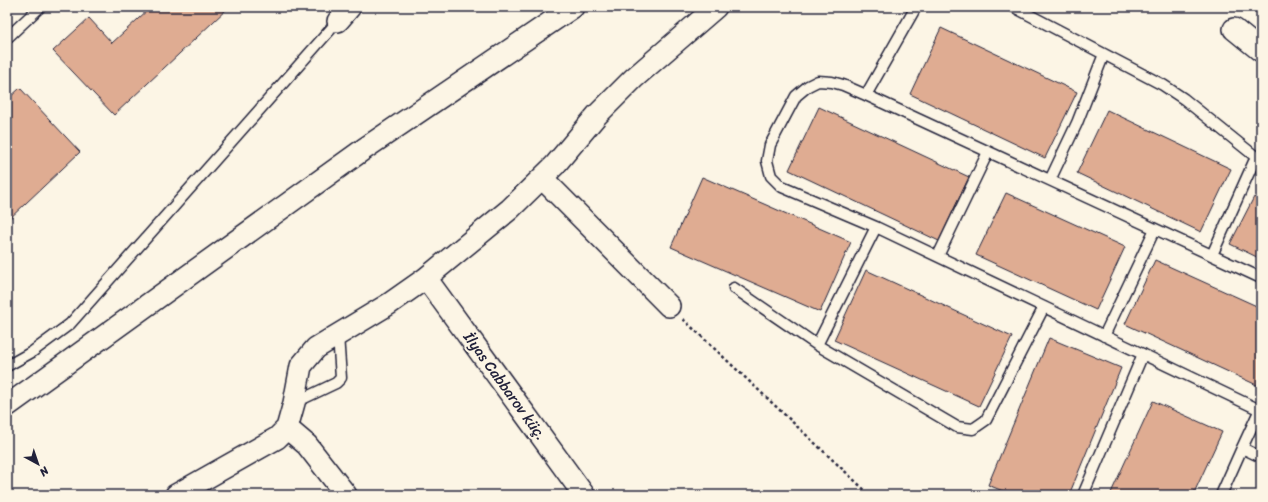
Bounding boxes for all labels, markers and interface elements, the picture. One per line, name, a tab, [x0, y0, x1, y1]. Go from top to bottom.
street label: İlyas Cabbarov küç.	[456, 325, 553, 446]
north arrow	[18, 444, 58, 484]
text: N	[35, 461, 54, 481]

